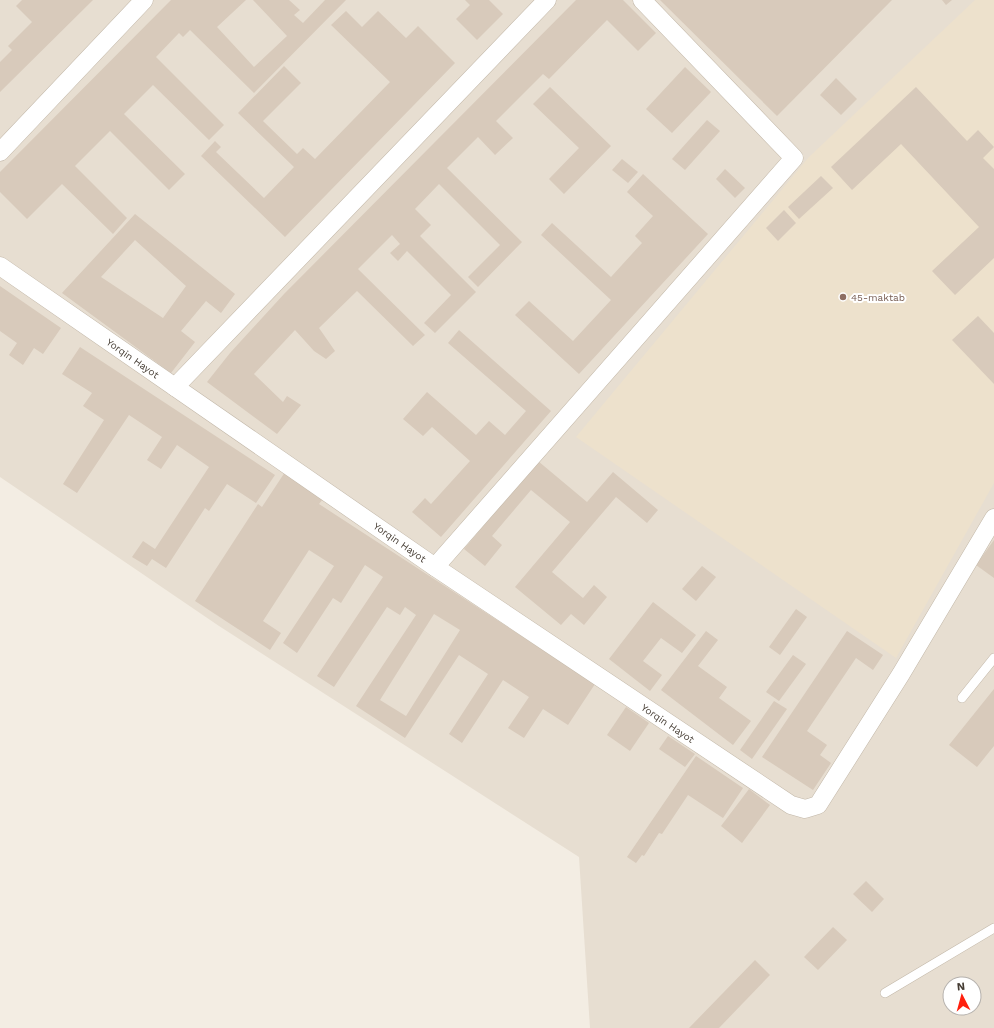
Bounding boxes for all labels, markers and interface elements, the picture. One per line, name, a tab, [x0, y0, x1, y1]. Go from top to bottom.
marker: 45-maktab	[838, 292, 848, 302]
place label: 45-maktab	[851, 292, 905, 303]
street label: Yorqin Hayot	[104, 336, 162, 381]
street label: Yorqin Hayot	[371, 520, 429, 565]
street label: Yorqin Hayot	[639, 702, 697, 746]
north arrow	[942, 976, 982, 1016]
text: N	[956, 980, 966, 993]

